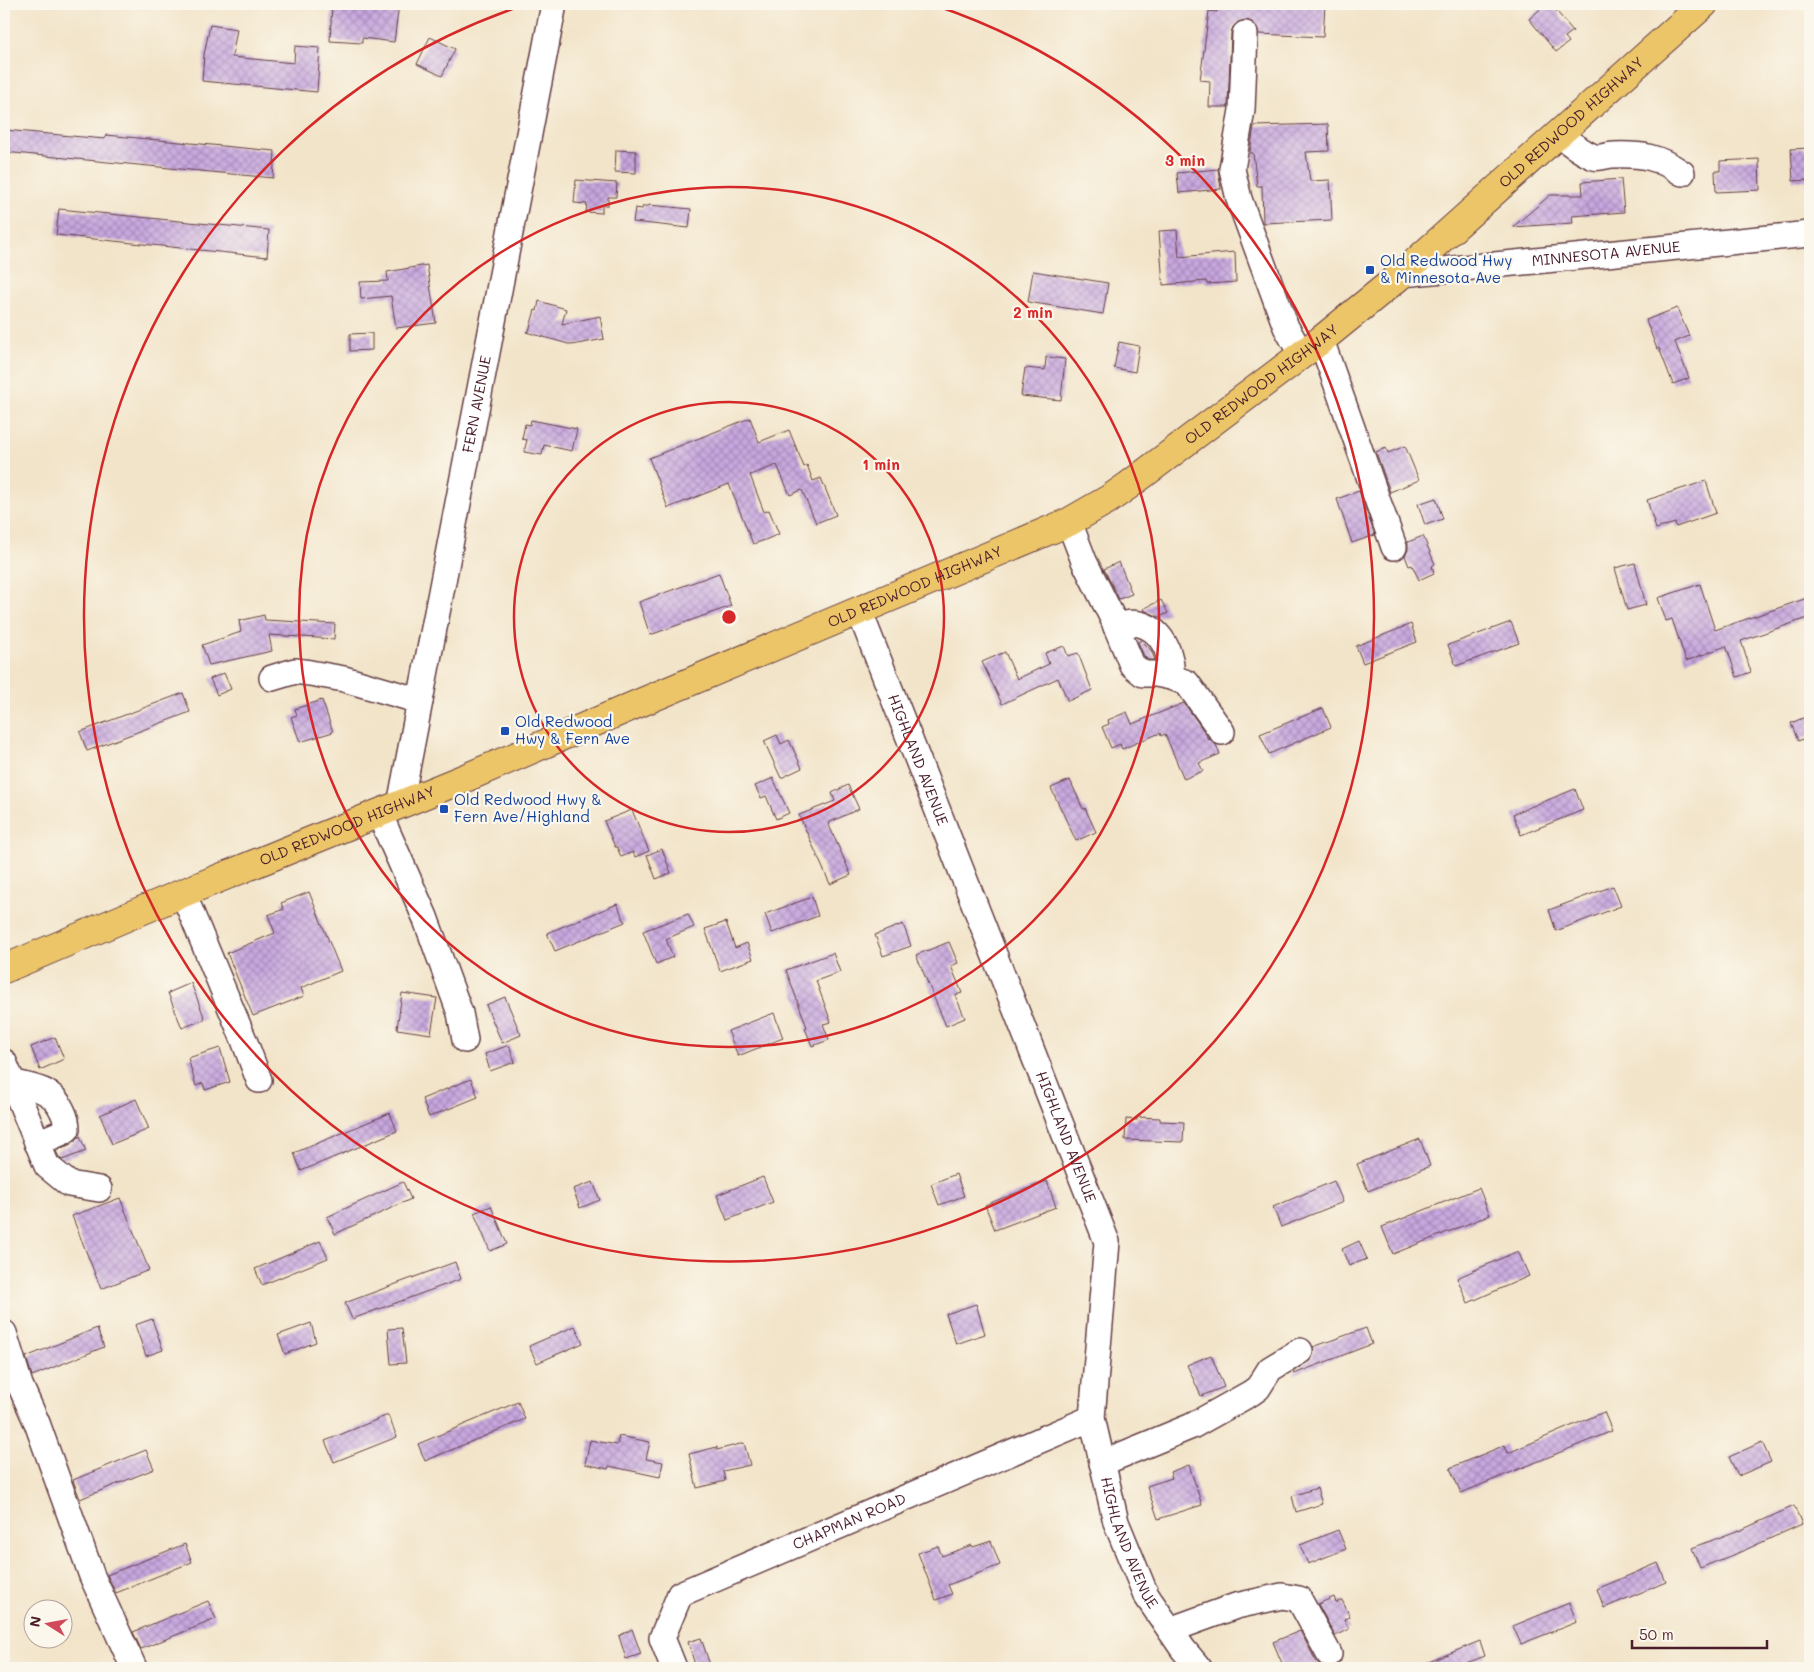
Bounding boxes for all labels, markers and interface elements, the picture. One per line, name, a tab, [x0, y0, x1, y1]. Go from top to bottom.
street label: OLD REDWOOD HIGHWAY	[1494, 52, 1648, 192]
text: 3 min	[1165, 150, 1205, 170]
street label: MINNESOTA AVENUE	[1531, 236, 1682, 270]
place label: Old Redwood Hwy & Minnesota Ave	[1380, 250, 1512, 287]
marker: Old Redwood Hwy & Minnesota Ave	[1364, 264, 1376, 276]
text: 2 min	[1013, 302, 1053, 322]
street label: OLD REDWOOD HIGHWAY	[1180, 319, 1342, 449]
street label: FERN AVENUE	[457, 353, 495, 454]
text: 1 min	[862, 454, 900, 474]
street label: OLD REDWOOD HIGHWAY	[824, 540, 1005, 632]
centre of rings	[720, 608, 738, 626]
street label: HIGHLAND AVENUE	[884, 691, 954, 829]
place label: Old Redwood Hwy & Fern Ave	[515, 711, 630, 748]
marker: Old Redwood Hwy & Fern Ave	[499, 725, 511, 737]
street label: OLD REDWOOD HIGHWAY	[256, 780, 438, 870]
place label: Old Redwood Hwy & Fern Ave/Highland	[454, 789, 602, 826]
marker: Old Redwood Hwy & Fern Ave/Highland	[438, 803, 450, 815]
street label: HIGHLAND AVENUE	[1032, 1068, 1102, 1206]
street label: HIGHLAND AVENUE	[1097, 1475, 1164, 1612]
street label: CHAPMAN ROAD	[789, 1488, 909, 1554]
north arrow	[22, 1600, 72, 1650]
text: N	[24, 1614, 45, 1628]
scale bar	[1632, 1617, 1766, 1649]
text: 50 m	[1639, 1624, 1674, 1644]

